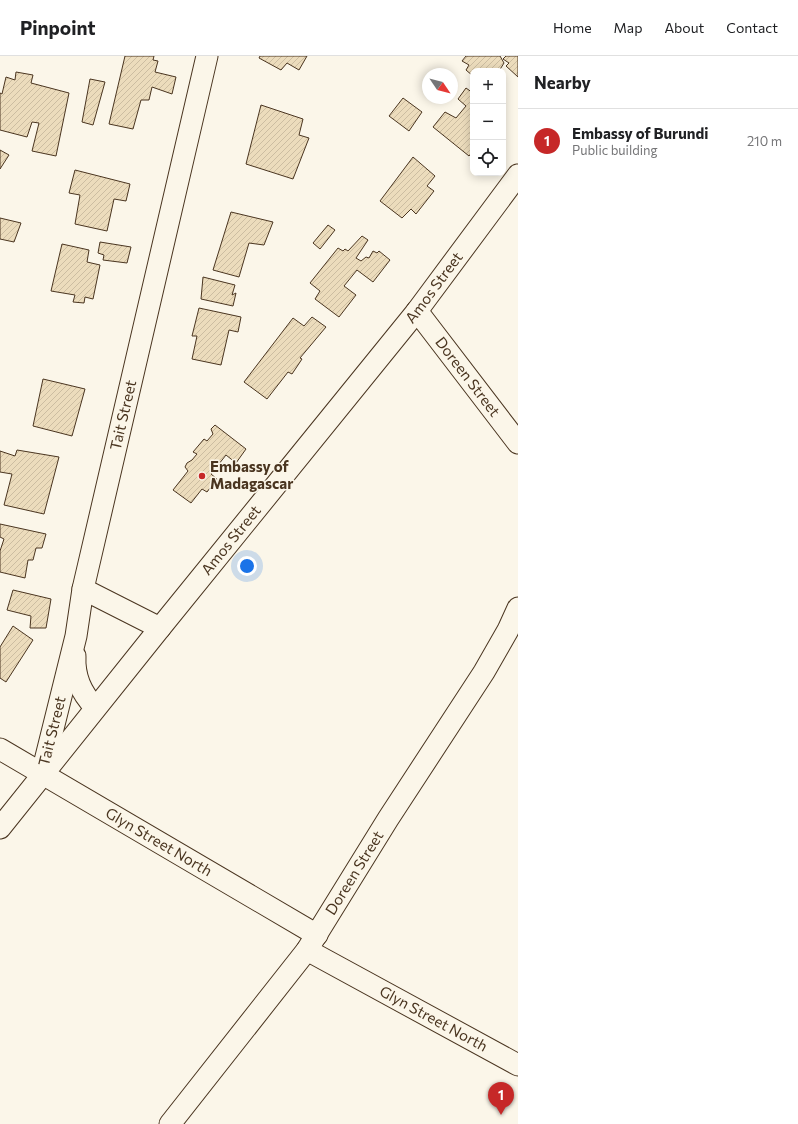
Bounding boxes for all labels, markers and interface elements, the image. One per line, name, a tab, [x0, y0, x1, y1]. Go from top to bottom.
text: Pinpoint	[20, 16, 96, 39]
text: Home	[553, 19, 592, 36]
text: Map	[614, 19, 642, 36]
text: About	[664, 19, 704, 36]
text: Contact	[726, 19, 778, 36]
north arrow	[422, 68, 458, 104]
map controls	[470, 68, 506, 176]
button: +	[470, 68, 506, 104]
text: Nearby	[534, 72, 591, 93]
button: −	[470, 104, 506, 140]
text: Embassy of Burundi	[572, 124, 708, 142]
text: 1	[544, 133, 550, 149]
text: 210 m	[747, 133, 782, 149]
button: locate	[470, 140, 506, 176]
text: Public building	[572, 142, 658, 158]
street label: Amos Street	[401, 248, 466, 326]
street label: Doreen Street	[432, 333, 504, 420]
street label: Tait Street	[106, 378, 139, 452]
place label: Embassy of Madagascar	[210, 457, 293, 492]
marker: Embassy of Madagascar	[197, 471, 207, 481]
street label: Amos Street	[197, 501, 264, 578]
your location	[237, 556, 257, 576]
street label: Tait Street	[34, 694, 69, 768]
street label: Glyn Street North	[103, 803, 216, 879]
street label: Doreen Street	[321, 827, 387, 918]
street label: Glyn Street North	[377, 981, 491, 1055]
pin: 1	[488, 1082, 514, 1115]

